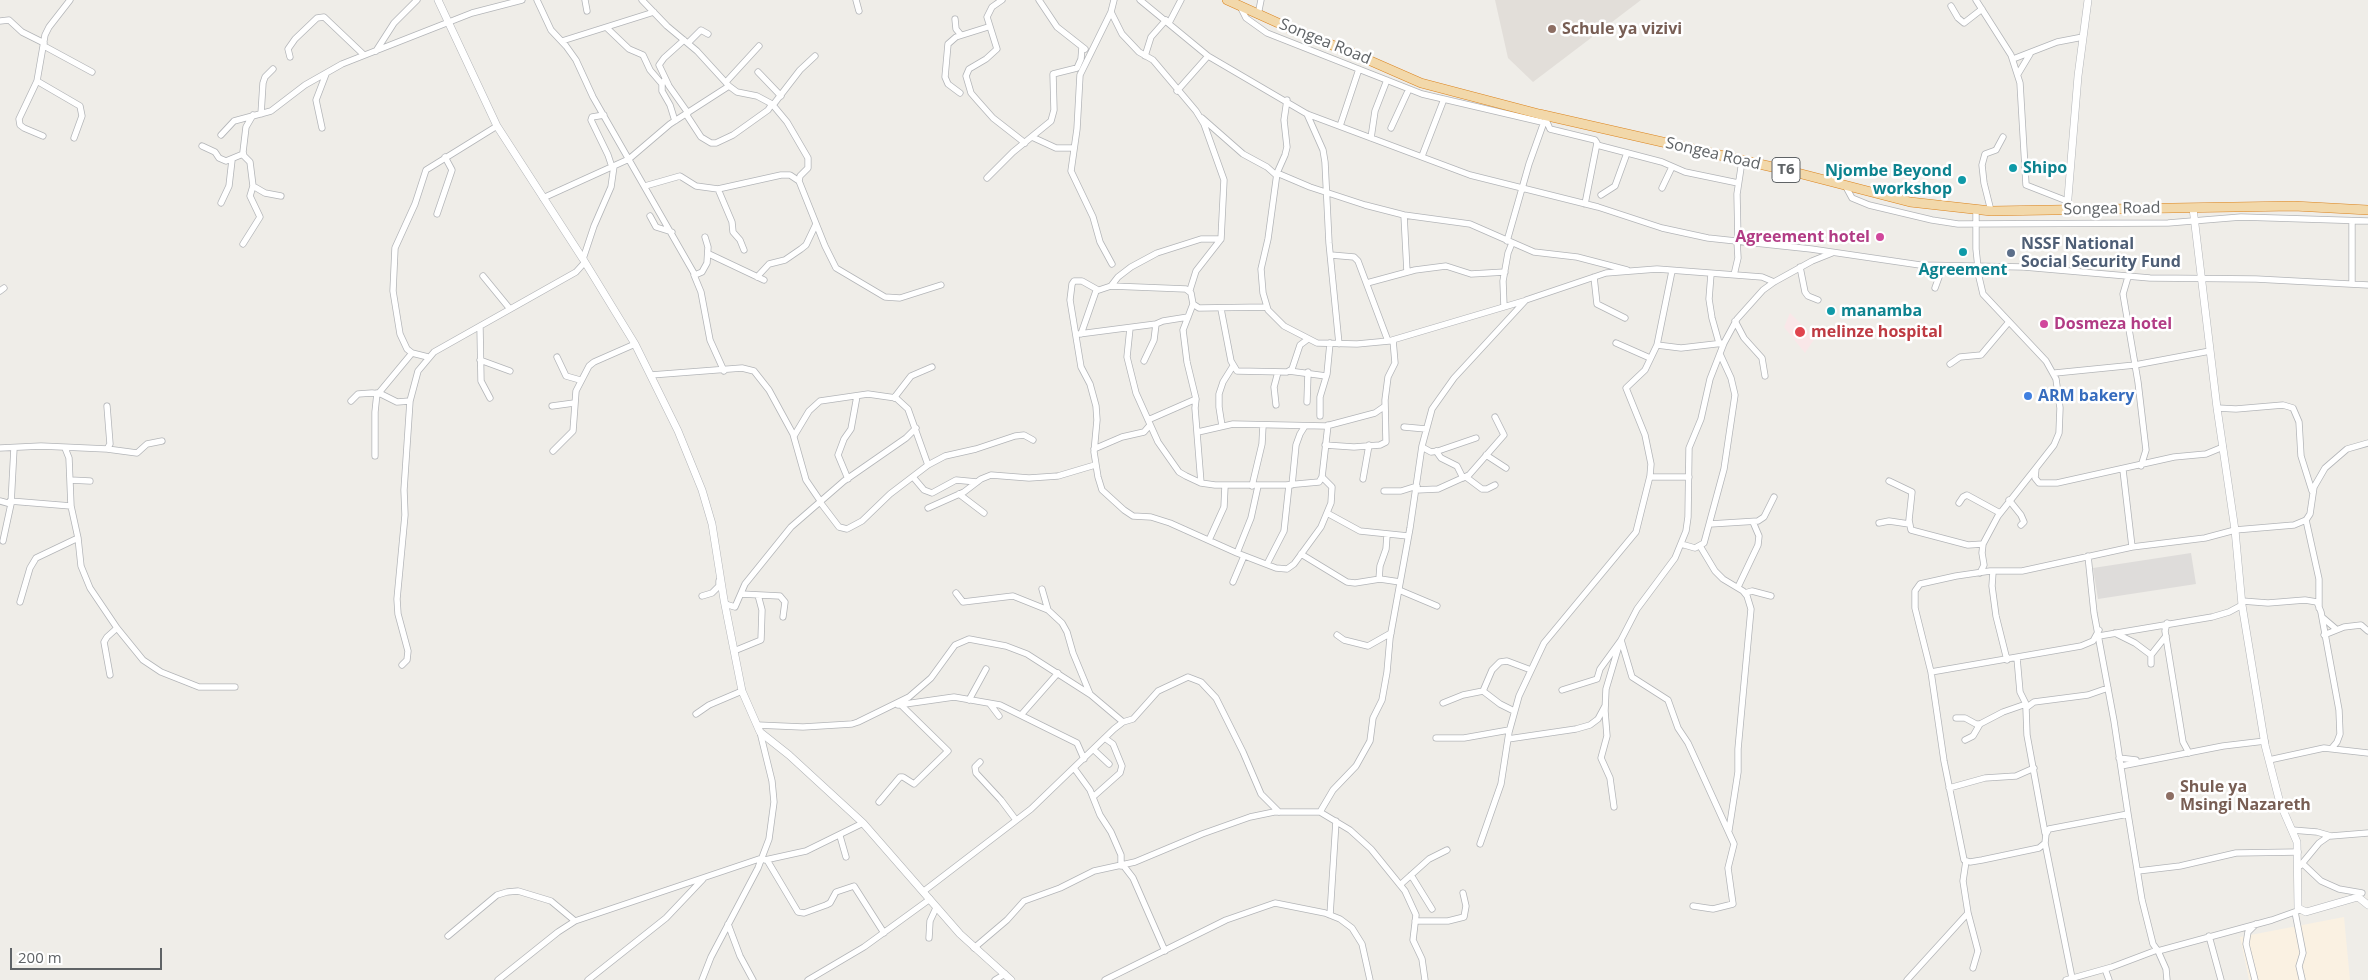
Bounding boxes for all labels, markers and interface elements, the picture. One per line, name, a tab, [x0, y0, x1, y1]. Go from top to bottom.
street label: Songea Road	[1276, 15, 1374, 69]
place label: Schule ya vizivi	[1562, 19, 1682, 39]
marker: Schule ya vizivi	[1546, 23, 1558, 35]
street label: Songea Road	[1664, 134, 1762, 174]
road number: T6	[1772, 158, 1800, 182]
place label: Shipo	[2023, 158, 2067, 178]
place label: Njombe Beyond workshop	[1825, 161, 1952, 199]
marker: Shipo	[2007, 162, 2019, 174]
marker: Njombe Beyond workshop	[1956, 174, 1968, 186]
street label: Songea Road	[2063, 199, 2161, 219]
place label: Agreement hotel	[1735, 227, 1870, 247]
marker: Agreement hotel	[1874, 231, 1886, 243]
place label: NSSF National Social Security Fund	[2021, 234, 2181, 272]
marker: Agreement	[1957, 246, 1969, 258]
marker: NSSF National Social Security Fund	[2005, 247, 2017, 259]
place label: Agreement	[1919, 260, 2007, 280]
place label: manamba	[1841, 301, 1922, 321]
marker: manamba	[1825, 305, 1837, 317]
place label: Dosmeza hotel	[2054, 314, 2172, 334]
marker: Dosmeza hotel	[2038, 318, 2050, 330]
place label: melinze hospital	[1811, 322, 1943, 342]
marker: melinze hospital	[1793, 325, 1807, 339]
place label: ARM bakery	[2038, 386, 2134, 406]
marker: ARM bakery	[2022, 390, 2034, 402]
place label: Shule ya Msingi Nazareth	[2180, 777, 2311, 815]
marker: Shule ya Msingi Nazareth	[2164, 790, 2176, 802]
scale bar	[12, 938, 165, 970]
text: 200 m	[18, 947, 62, 967]

